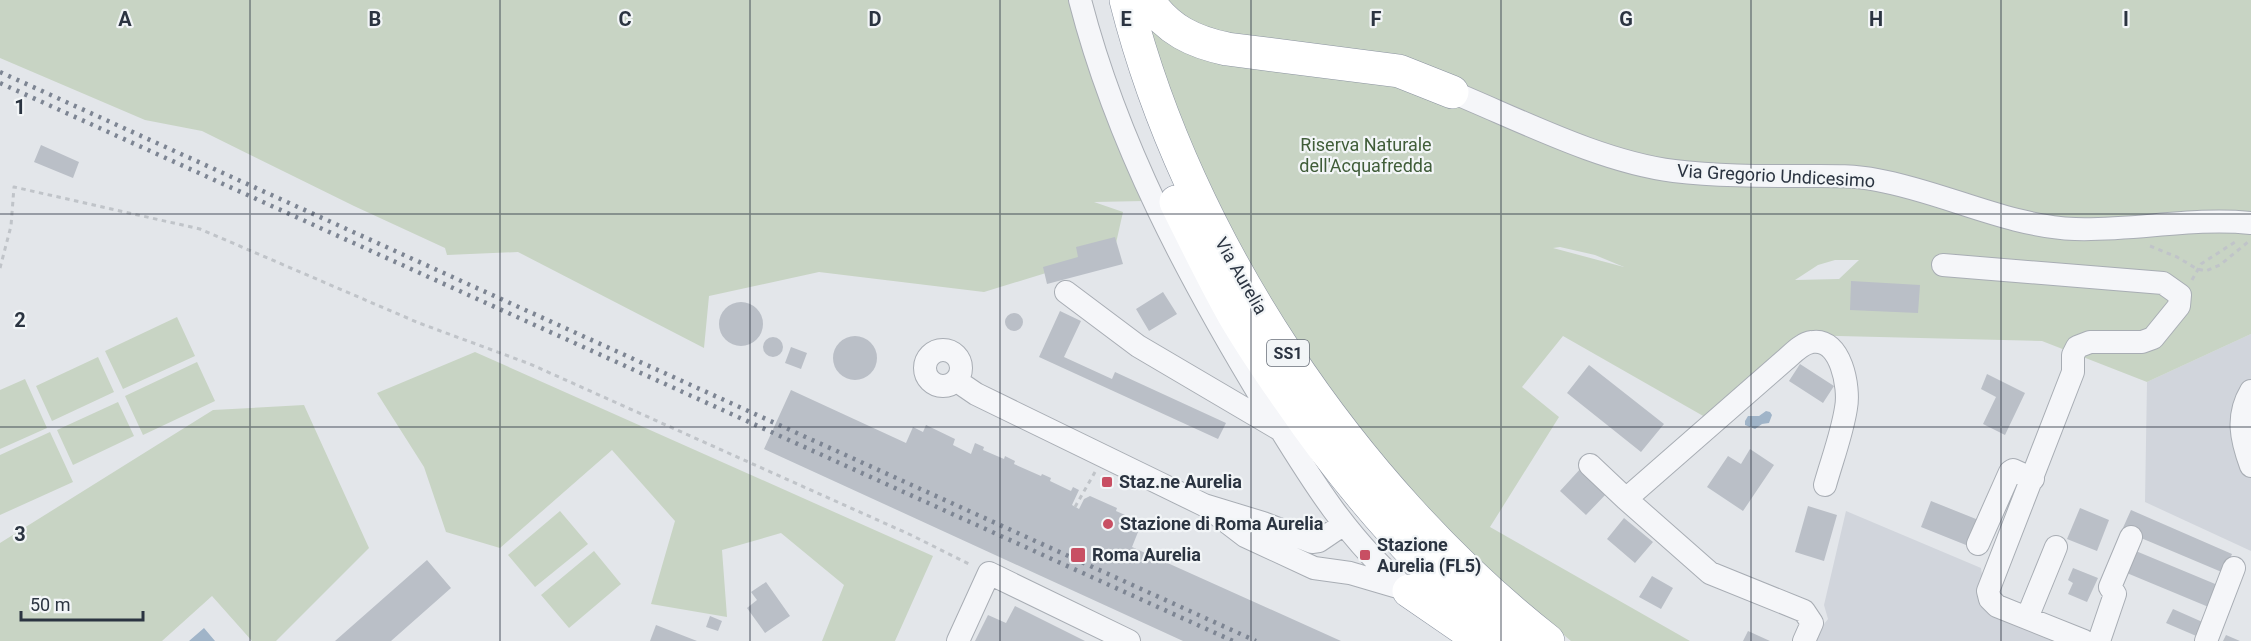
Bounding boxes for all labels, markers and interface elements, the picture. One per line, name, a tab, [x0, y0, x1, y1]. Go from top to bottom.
text: A	[118, 7, 132, 31]
text: B	[369, 7, 381, 31]
text: C	[618, 7, 632, 31]
text: D	[869, 7, 882, 31]
text: E	[1120, 7, 1132, 31]
text: F	[1371, 7, 1382, 31]
text: G	[1619, 7, 1633, 31]
text: H	[1869, 7, 1883, 31]
text: I	[2123, 7, 2129, 31]
text: 1	[14, 95, 26, 119]
park label: Riserva Naturale dell'Acquafredda	[1299, 134, 1433, 176]
street label: Via Gregorio Undicesimo	[1676, 160, 1876, 191]
street label: Via Aurelia	[1211, 233, 1272, 318]
text: 2	[14, 308, 26, 332]
road number: SS1	[1267, 340, 1309, 366]
place label: Staz.ne Aurelia	[1119, 471, 1242, 492]
marker: Staz.ne Aurelia	[1100, 475, 1114, 489]
place label: Stazione di Roma Aurelia	[1120, 513, 1324, 534]
marker: Stazione di Roma Aurelia	[1101, 517, 1115, 531]
text: 3	[14, 522, 26, 546]
place label: Stazione Aurelia (FL5)	[1377, 534, 1481, 577]
place label: Roma Aurelia	[1092, 544, 1201, 565]
marker: Roma Aurelia	[1069, 546, 1087, 564]
marker: Stazione Aurelia (FL5)	[1358, 548, 1372, 562]
scale bar	[21, 584, 142, 622]
text: 50 m	[30, 594, 70, 615]

